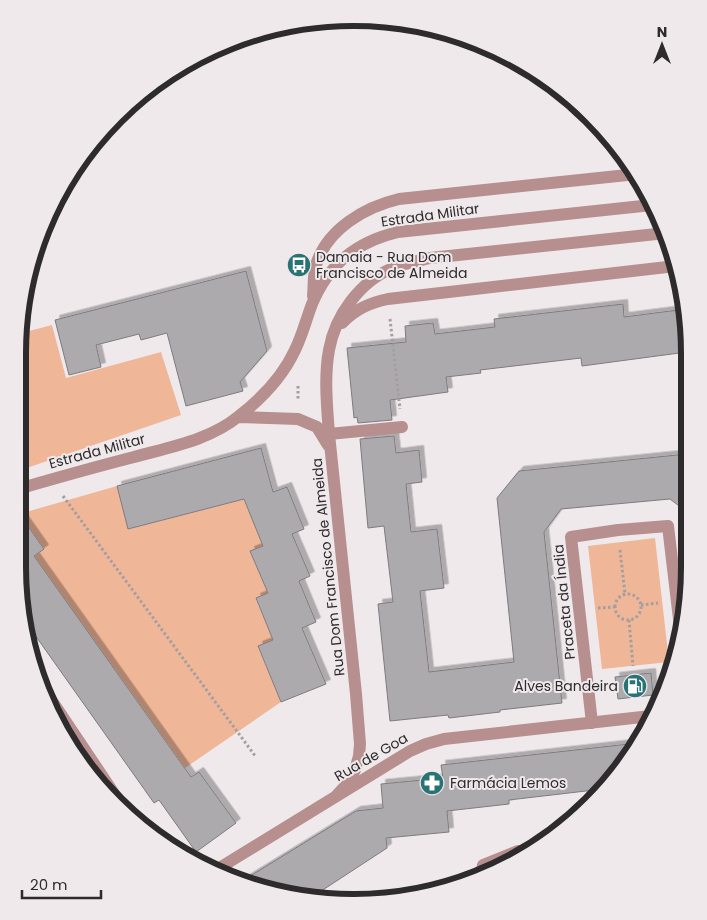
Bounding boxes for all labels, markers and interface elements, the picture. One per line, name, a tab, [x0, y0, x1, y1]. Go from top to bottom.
north arrow	[637, 20, 687, 70]
text: N	[657, 22, 667, 42]
street label: Estrada Militar	[380, 198, 480, 232]
place label: Damaia - Rua Dom Francisco de Almeida	[316, 247, 467, 283]
bus stop icon: Damaia - Rua Dom Francisco de Almeida	[286, 252, 312, 278]
street label: Estrada Militar	[47, 429, 147, 473]
street label: Rua Dom Francisco de Almeida	[307, 457, 349, 677]
street label: Praceta da Índia	[548, 543, 580, 661]
fuel station icon: Alves Bandeira	[622, 673, 648, 699]
place label: Alves Bandeira	[514, 676, 618, 696]
street label: Rua de Goa	[331, 728, 411, 786]
pharmacy icon: Farmácia Lemos	[419, 770, 445, 796]
place label: Farmácia Lemos	[450, 773, 566, 793]
scale bar	[22, 868, 101, 900]
text: 20 m	[30, 874, 68, 895]

